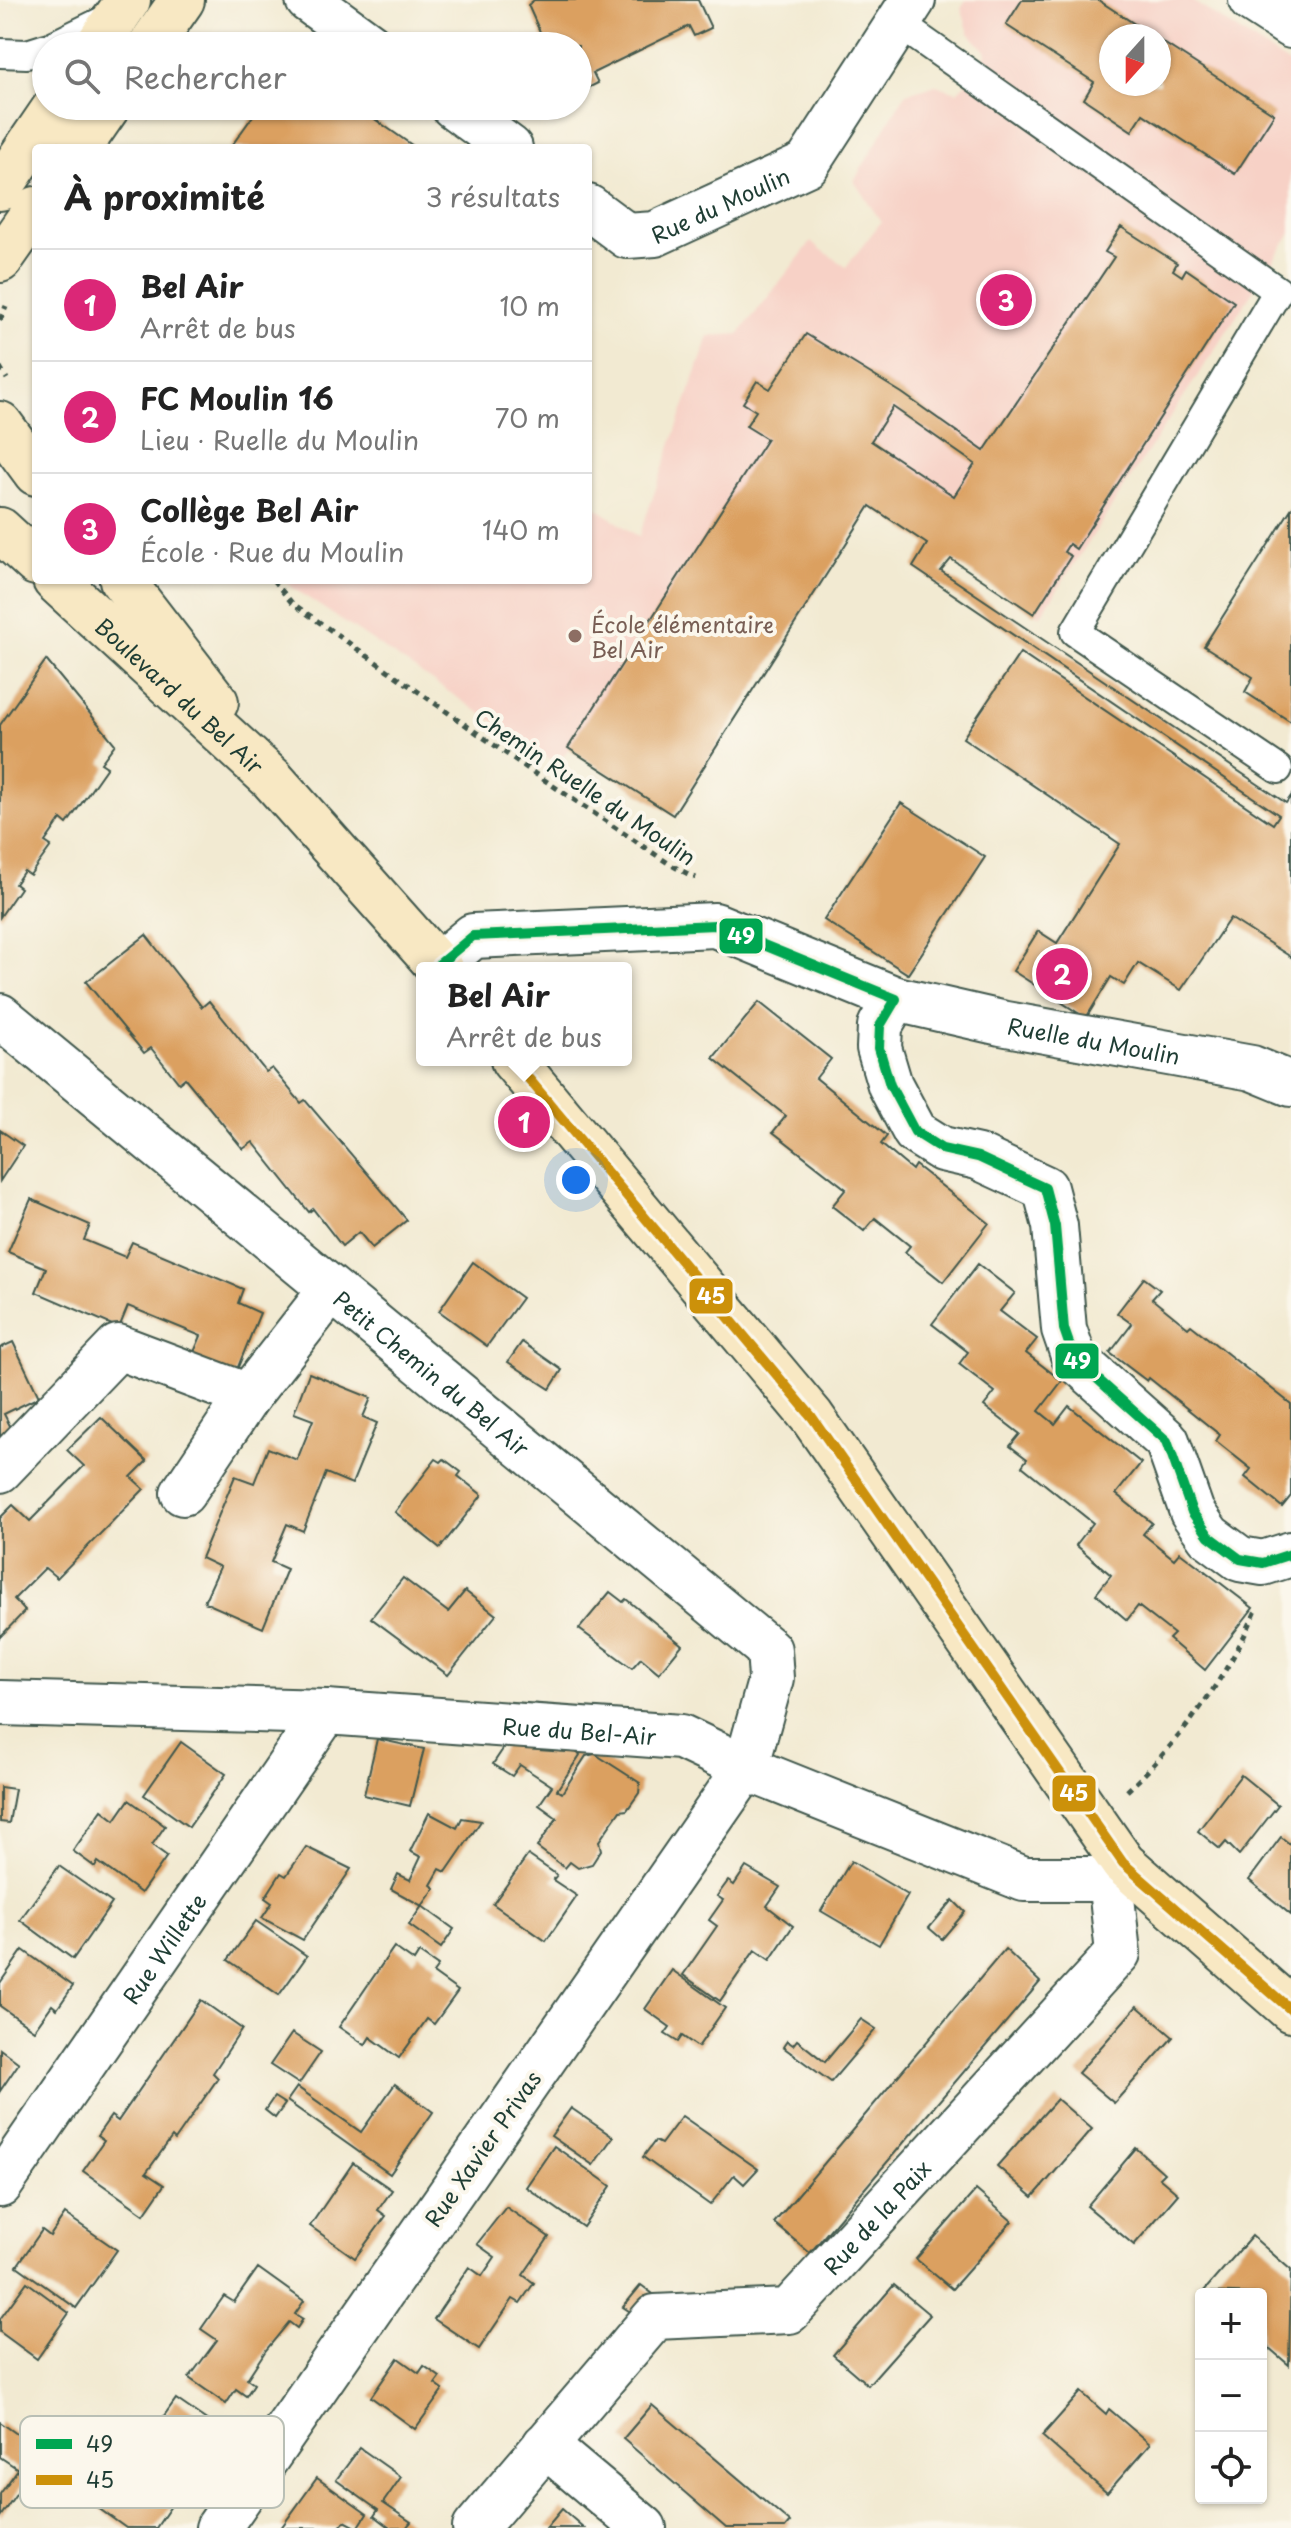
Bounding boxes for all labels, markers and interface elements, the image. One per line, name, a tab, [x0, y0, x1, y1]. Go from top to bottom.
north arrow	[1099, 24, 1171, 96]
search box	[32, 32, 592, 120]
icon: search	[60, 54, 104, 98]
text: Rechercher	[124, 54, 287, 99]
street label: Rue du Moulin	[645, 158, 794, 250]
text: À proximité	[64, 170, 265, 222]
text: 3 résultats	[426, 177, 560, 216]
text: Bel Air	[140, 263, 244, 308]
pin: 3	[980, 270, 1032, 330]
text: 1	[84, 286, 96, 325]
text: 10 m	[499, 286, 560, 325]
text: Arrêt de bus	[140, 308, 296, 347]
text: FC Moulin 16	[140, 375, 334, 420]
text: 2	[81, 398, 99, 437]
text: 70 m	[495, 398, 560, 437]
text: Lieu · Ruelle du Moulin	[140, 420, 419, 459]
text: Collège Bel Air	[140, 487, 359, 532]
text: 3	[81, 510, 99, 549]
text: 140 m	[482, 510, 560, 549]
text: École · Rue du Moulin	[140, 532, 404, 571]
place label: École élémentaire Bel Air	[591, 607, 774, 665]
street label: Boulevard du Bel Air	[89, 609, 272, 781]
marker: École élémentaire Bel Air	[566, 627, 584, 645]
street label: Chemin Ruelle du Moulin	[469, 699, 703, 873]
line badge: 49	[718, 917, 764, 955]
text: 49	[727, 918, 755, 951]
pin: 2	[1036, 944, 1088, 1004]
popup	[416, 962, 632, 1066]
text: Bel Air	[446, 972, 550, 1017]
street label: Ruelle du Moulin	[1005, 1008, 1183, 1071]
text: Arrêt de bus	[446, 1017, 602, 1056]
pin: 1	[498, 1092, 550, 1152]
your location	[556, 1160, 596, 1200]
line badge: 45	[688, 1277, 734, 1315]
text: 45	[697, 1278, 725, 1311]
street label: Petit Chemin du Bel Air	[327, 1282, 537, 1463]
line badge: 49	[1054, 1342, 1100, 1380]
text: 49	[1063, 1343, 1091, 1376]
street label: Rue du Bel-Air	[501, 1708, 657, 1752]
line badge: 45	[1051, 1774, 1097, 1813]
text: 45	[1060, 1775, 1088, 1808]
street label: Rue Willette	[114, 1886, 213, 2010]
street label: Rue Xavier Privas	[416, 2063, 548, 2233]
street label: Rue de la Paix	[815, 2152, 937, 2281]
map controls	[1195, 2288, 1267, 2504]
button: +	[1195, 2288, 1267, 2360]
button: −	[1195, 2360, 1267, 2432]
legend	[20, 2416, 284, 2508]
text: 49	[86, 2426, 113, 2459]
button: locate	[1195, 2432, 1267, 2504]
text: 45	[86, 2462, 114, 2495]

